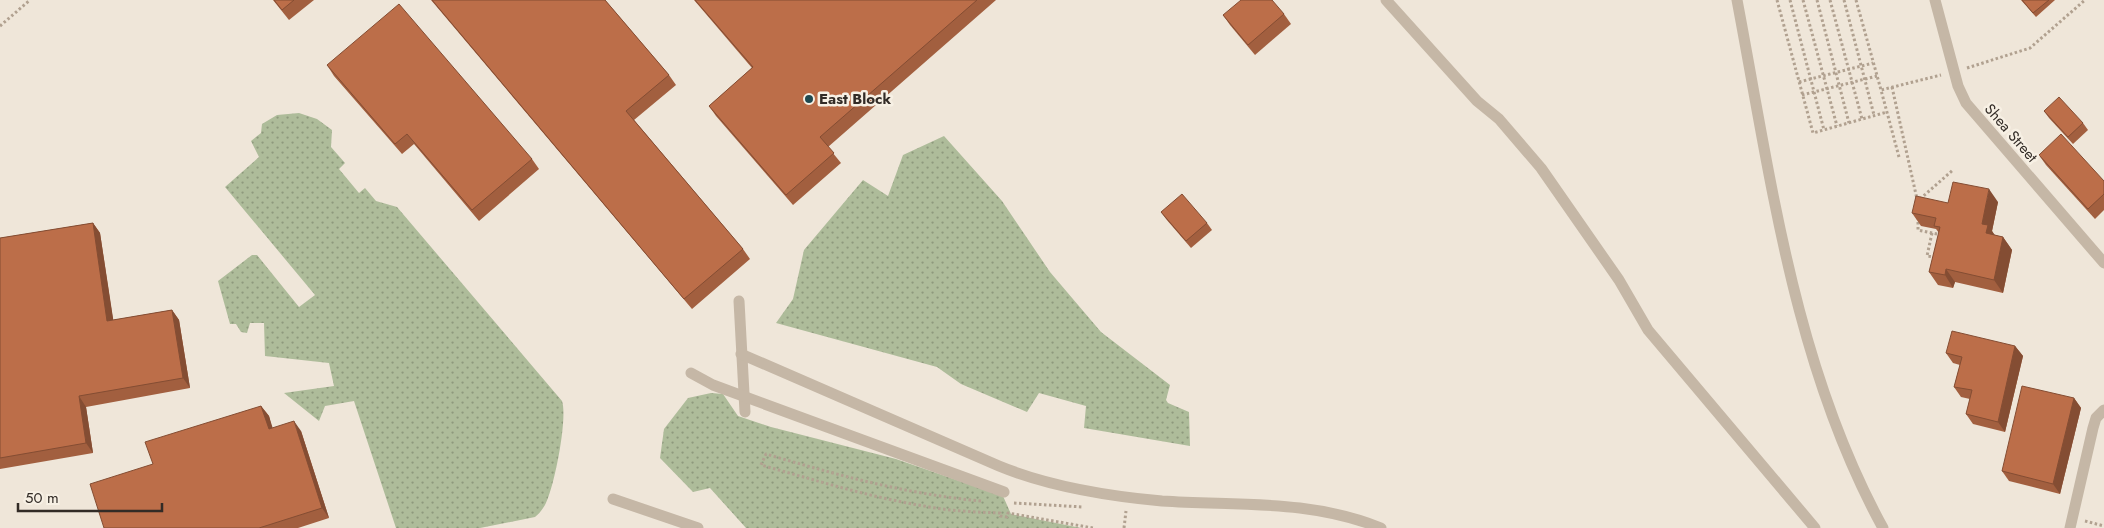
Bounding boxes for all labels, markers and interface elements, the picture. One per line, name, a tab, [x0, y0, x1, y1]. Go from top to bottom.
place label: East Block	[819, 88, 892, 110]
marker: East Block	[803, 93, 815, 105]
street label: Shea Street	[1979, 99, 2043, 167]
scale bar	[18, 480, 161, 512]
text: 50 m	[25, 487, 59, 509]

